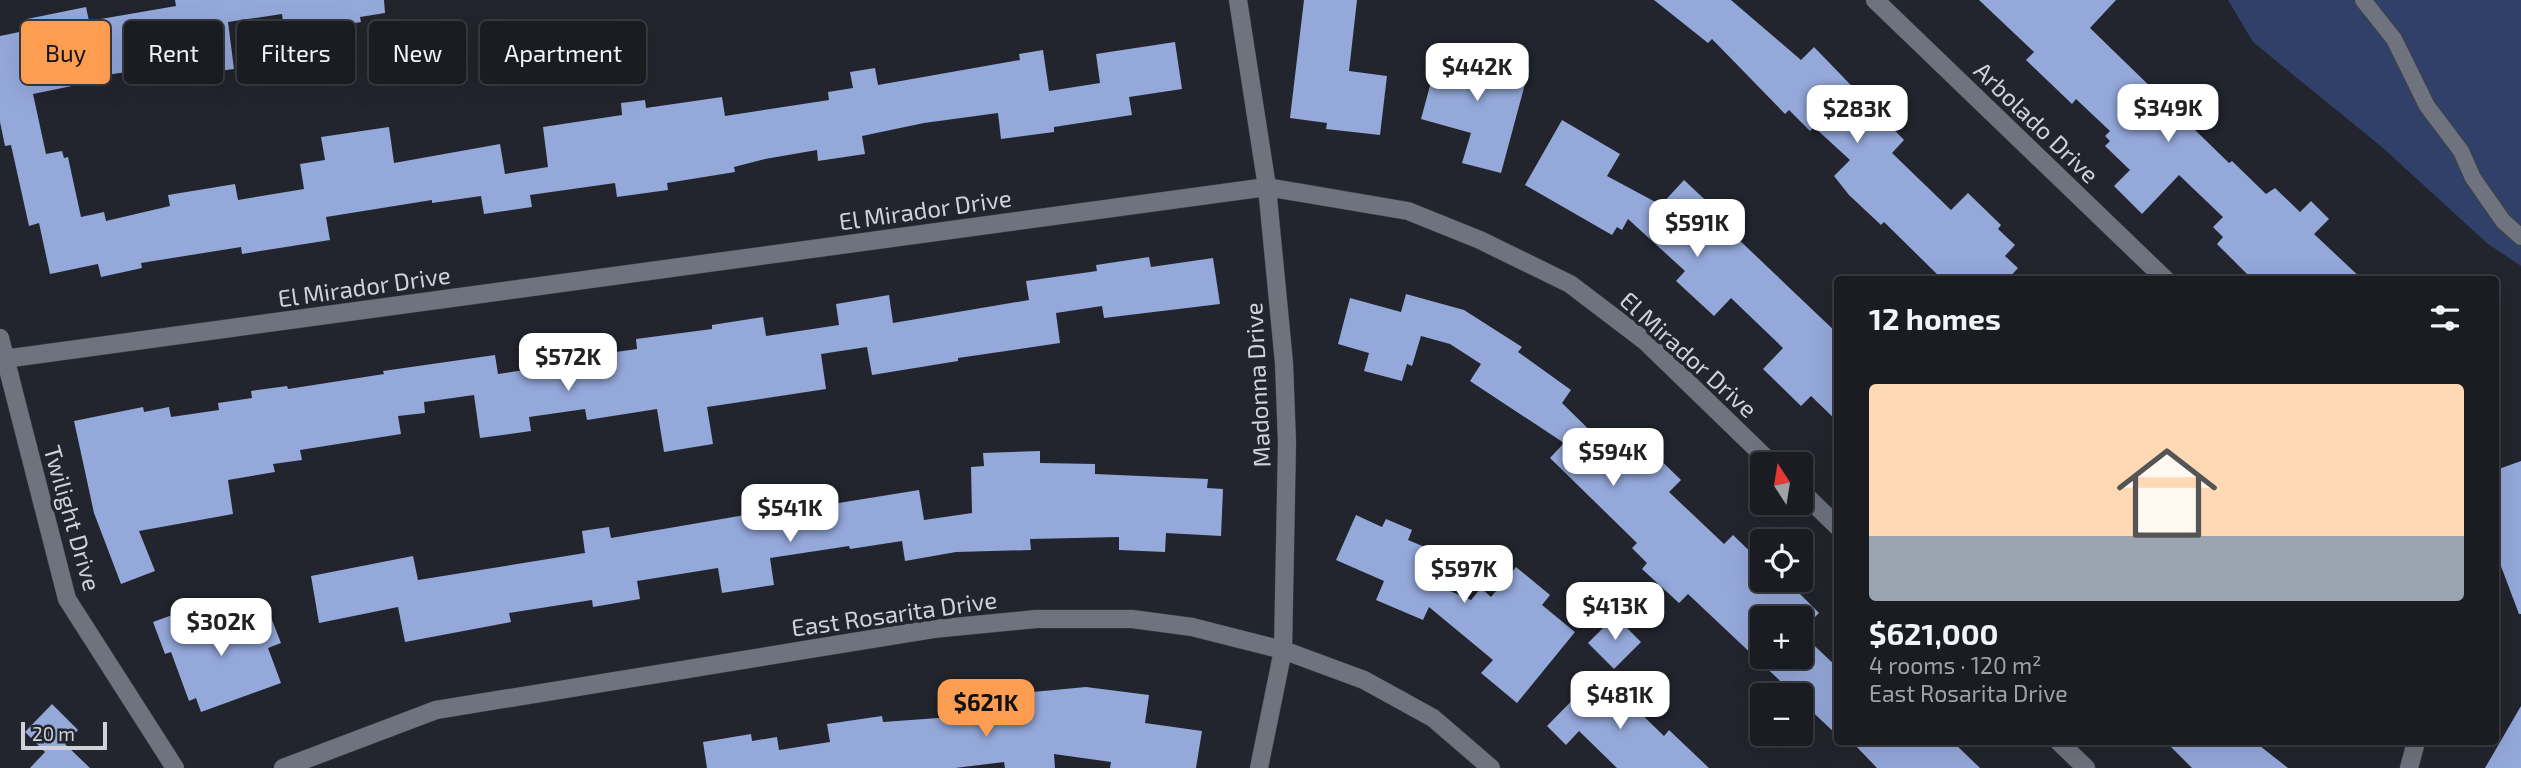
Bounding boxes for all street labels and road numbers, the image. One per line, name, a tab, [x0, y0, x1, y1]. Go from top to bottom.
street label: Arbolado Drive	[1969, 55, 2105, 189]
street label: El Mirador Drive	[837, 183, 1013, 235]
street label: El Mirador Drive	[276, 260, 452, 312]
street label: El Mirador Drive	[1615, 285, 1763, 423]
street label: Madonna Drive	[1238, 302, 1276, 468]
street label: Twilight Drive	[38, 442, 108, 594]
street label: East Rosarita Drive	[789, 584, 999, 642]

